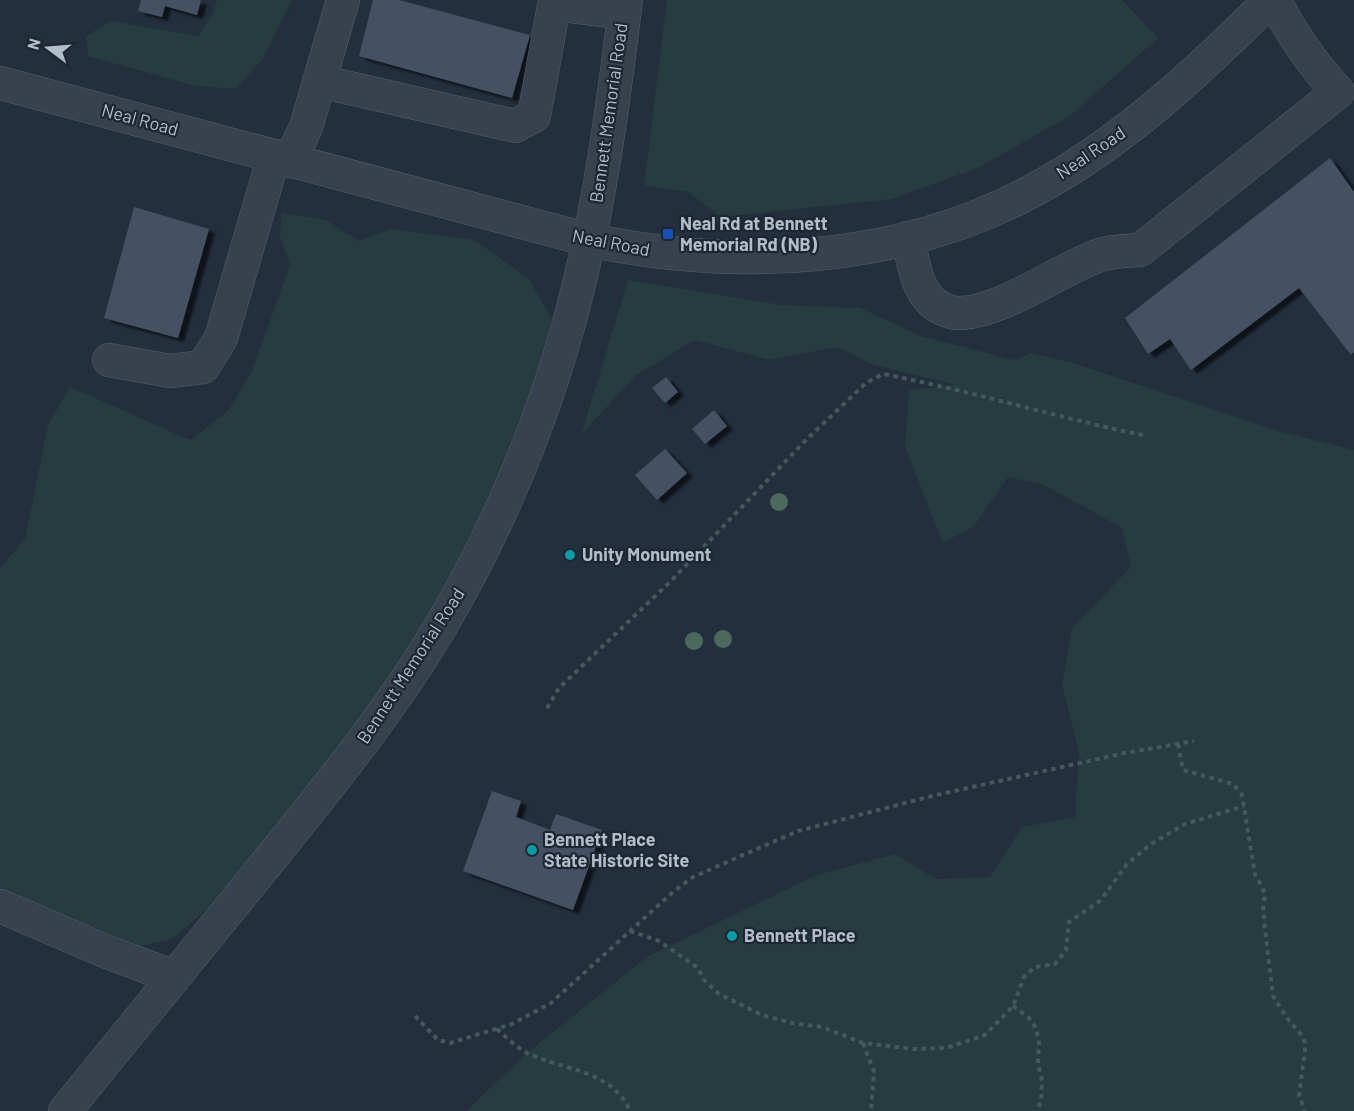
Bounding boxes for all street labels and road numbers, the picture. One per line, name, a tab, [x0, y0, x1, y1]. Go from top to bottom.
street label: Bennett Memorial Road	[585, 22, 632, 204]
street label: Neal Road	[100, 98, 181, 140]
street label: Neal Road	[1052, 121, 1129, 183]
street label: Neal Road	[571, 224, 652, 260]
street label: Bennett Memorial Road	[352, 583, 469, 747]

